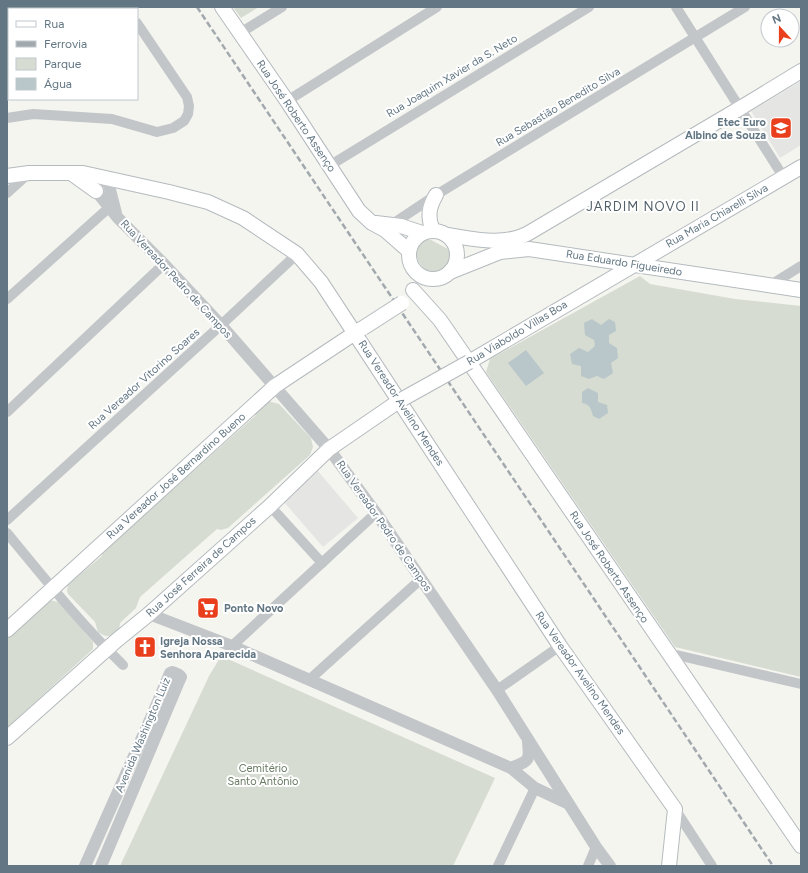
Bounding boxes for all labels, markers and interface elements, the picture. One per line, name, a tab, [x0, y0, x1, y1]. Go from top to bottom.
legend	[8, 8, 138, 100]
north arrow	[760, 8, 800, 48]
text: N	[770, 12, 783, 27]
text: Rua	[44, 17, 64, 31]
street label: Rua Joaquim Xavier da S. Neto	[384, 32, 520, 120]
text: Ferrovia	[44, 37, 87, 51]
text: Parque	[44, 57, 82, 71]
street label: Rua José Roberto Assenço	[254, 58, 338, 174]
street label: Rua Sebastião Benedito Silva	[493, 65, 623, 149]
text: Água	[44, 77, 72, 91]
school or university icon: Etec Euro Albino de Souza	[768, 115, 794, 141]
place label: Etec Euro Albino de Souza	[685, 116, 767, 142]
street label: Rua Maria Chiarelli Silva	[664, 181, 770, 251]
district label: JARDIM NOVO II	[586, 199, 700, 214]
street label: Rua Vereador Pedro de Campos	[118, 217, 234, 341]
street label: Rua Eduardo Figueiredo	[565, 247, 683, 279]
street label: Rua Viaboldo Villas Boa	[464, 298, 570, 368]
street label: Rua Vereador Vitorino Soares	[86, 326, 202, 432]
street label: Rua Vereador Avelino Mendes	[355, 338, 447, 468]
street label: Rua Vereador José Bernardino Bueno	[104, 410, 248, 542]
street label: Rua Vereador Pedro de Campos	[334, 458, 434, 594]
street label: Rua José Roberto Assenço	[567, 509, 651, 625]
street label: Rua José Ferreira de Campos	[143, 514, 259, 620]
supermarket icon: Ponto Novo	[195, 595, 221, 621]
place label: Ponto Novo	[224, 602, 284, 615]
street label: Rua Vereador Avelino Mendes	[532, 609, 628, 737]
church icon: Igreja Nossa Senhora Aparecida	[132, 634, 158, 660]
place label: Igreja Nossa Senhora Aparecida	[160, 635, 256, 661]
street label: Avenida Washington Luiz	[113, 676, 173, 794]
park label: Cemitério Santo Antônio	[228, 762, 298, 788]

